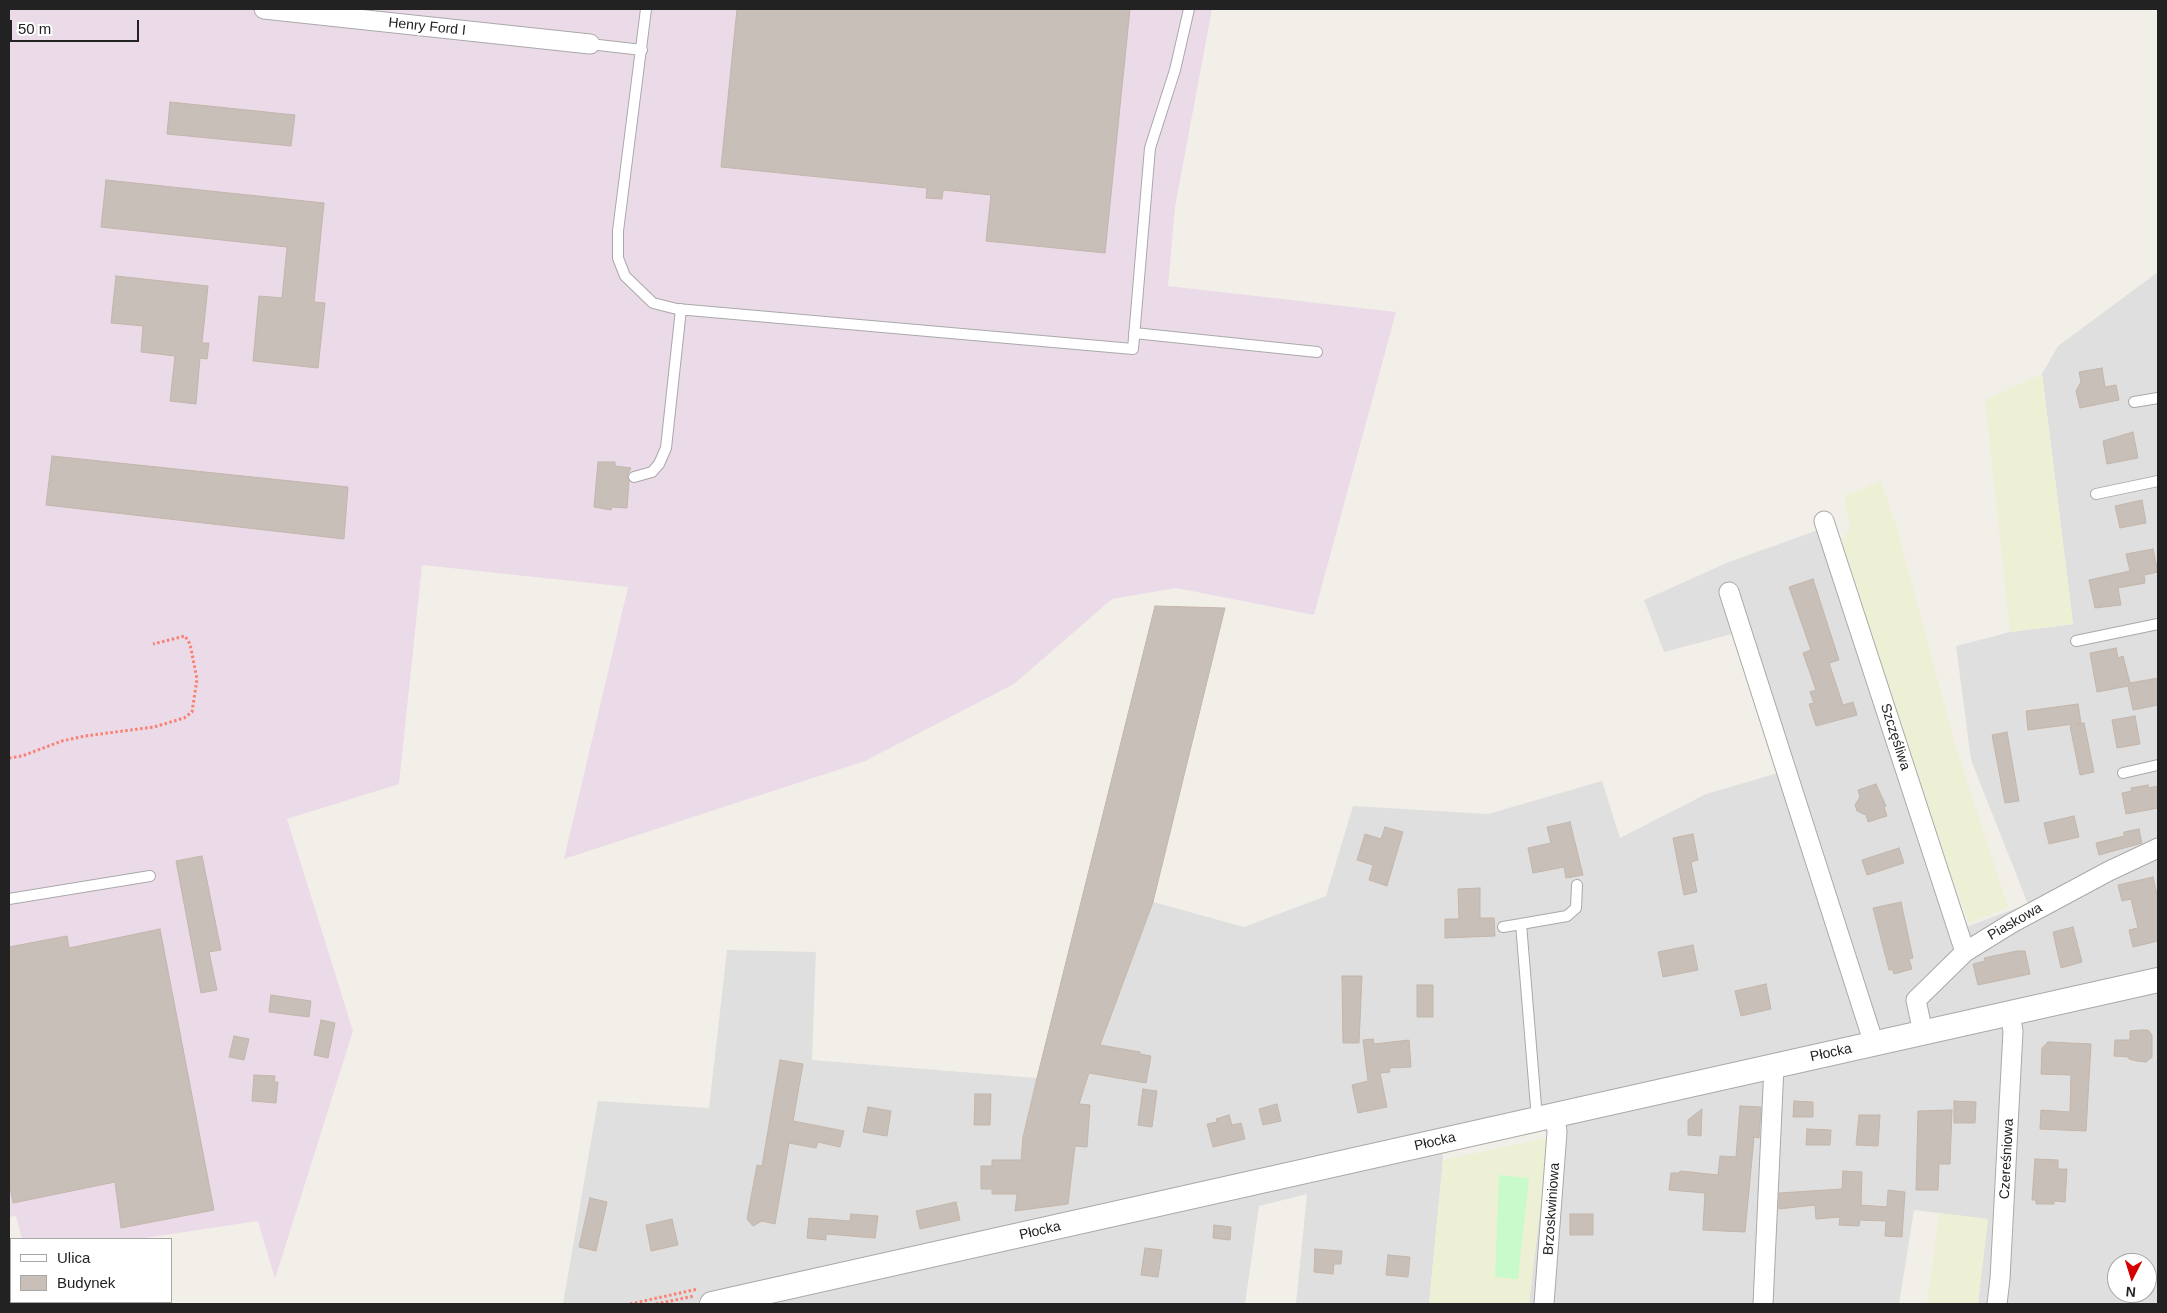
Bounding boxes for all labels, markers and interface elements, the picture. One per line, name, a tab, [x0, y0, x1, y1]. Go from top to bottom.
scale bar	[12, 10, 141, 42]
street label: Henry Ford I	[387, 15, 467, 39]
text: 50 m	[18, 20, 51, 37]
street label: Szczęśliwa	[1876, 701, 1914, 773]
street label: Piaskowa	[1985, 900, 2045, 944]
street label: Płocka	[1809, 1040, 1853, 1066]
street label: Czereśniowa	[1996, 1118, 2018, 1200]
street label: Płocka	[1413, 1129, 1457, 1155]
street label: Brzoskwiniowa	[1540, 1162, 1564, 1256]
street label: Płocka	[1018, 1218, 1062, 1244]
legend	[10, 1238, 172, 1303]
text: Ulica	[57, 1249, 90, 1266]
north arrow	[2107, 1253, 2157, 1303]
text: Budynek	[57, 1274, 115, 1291]
text: N	[2125, 1284, 2137, 1300]

